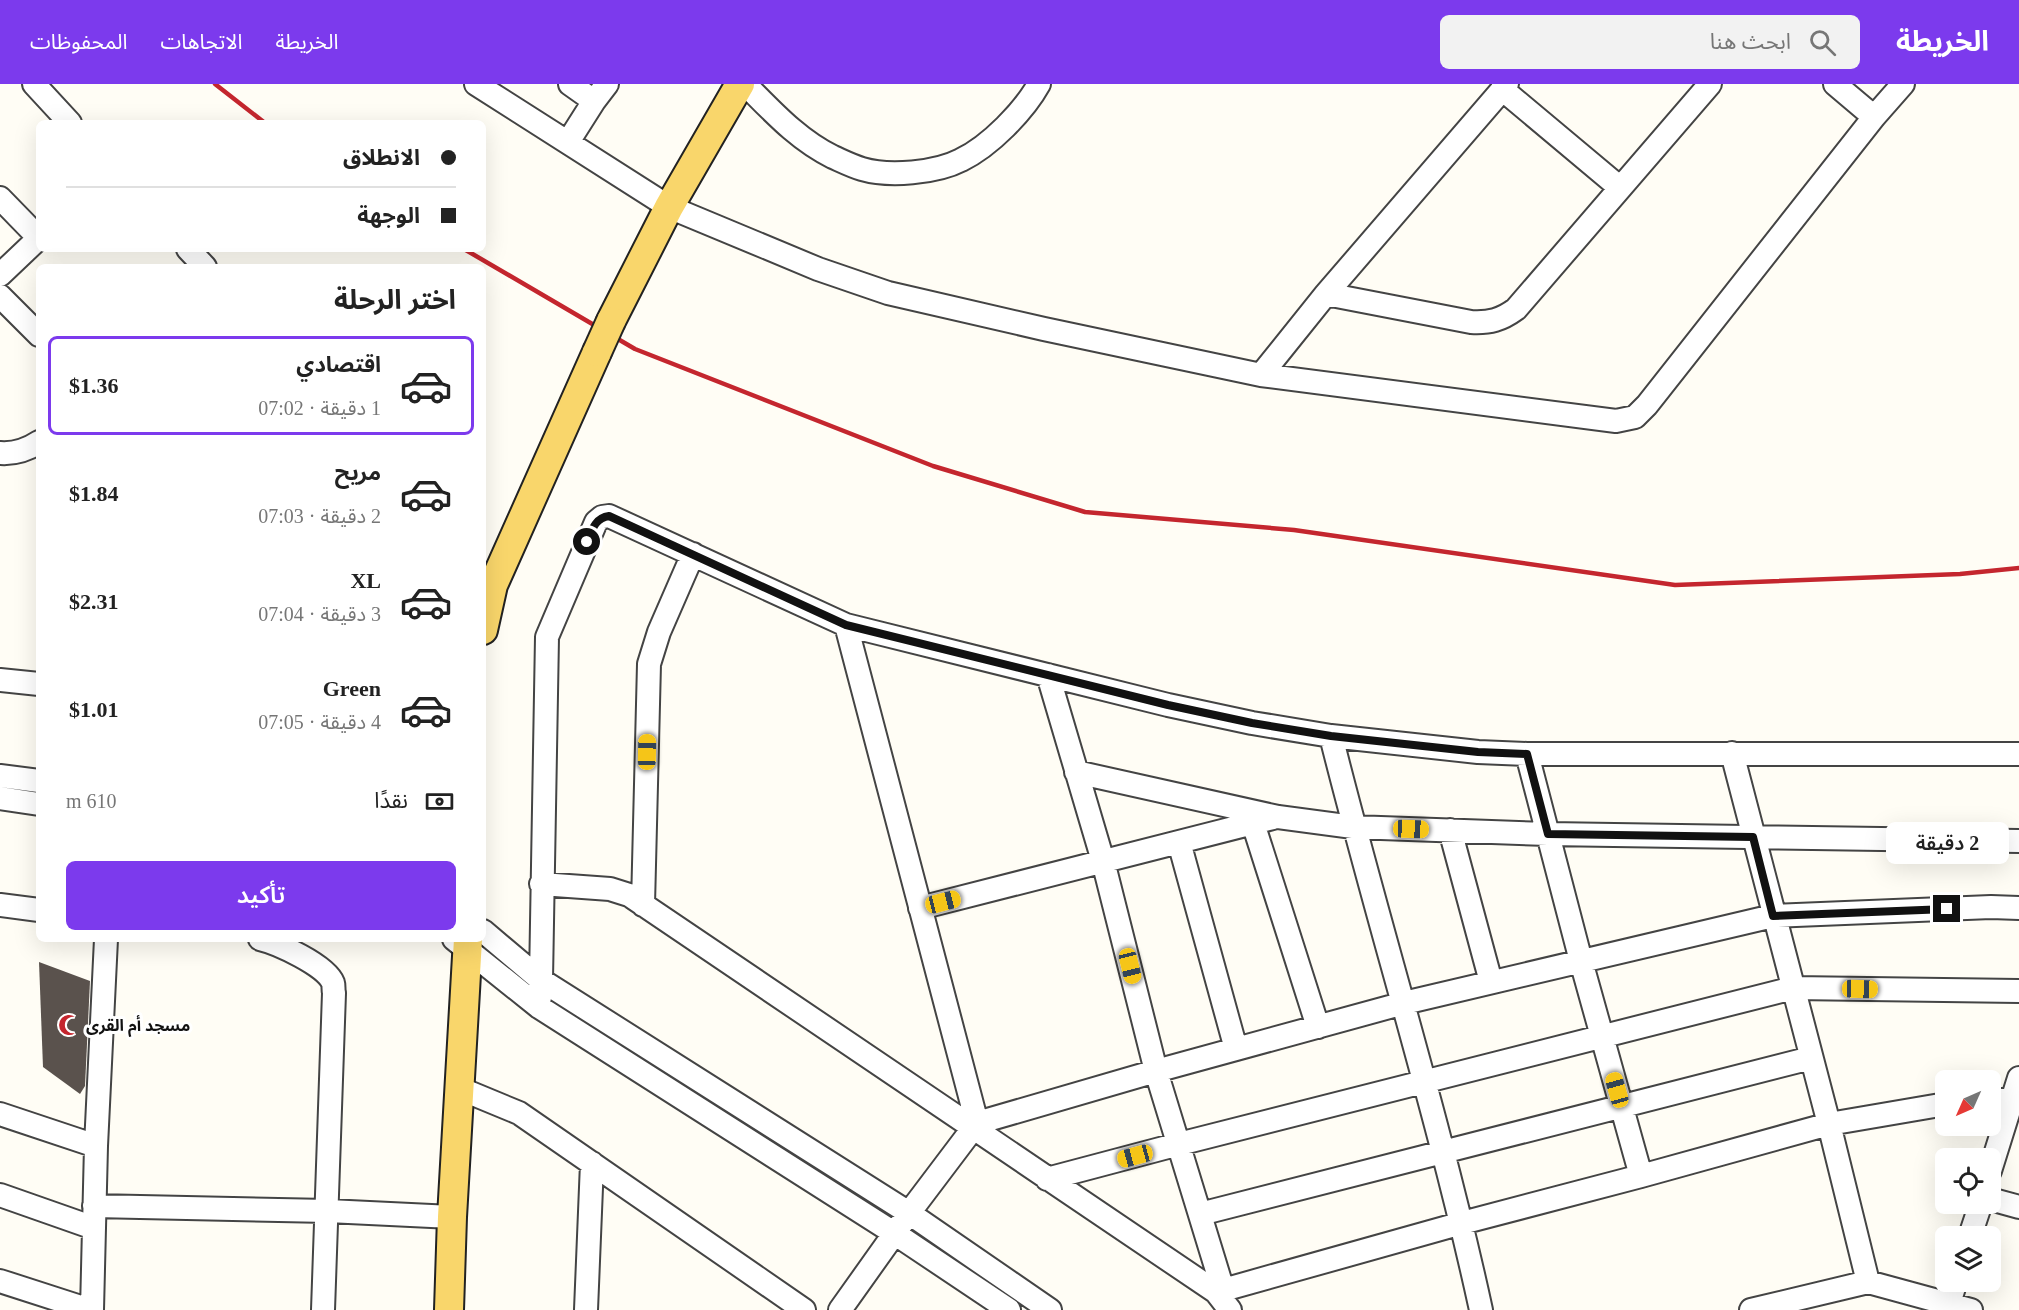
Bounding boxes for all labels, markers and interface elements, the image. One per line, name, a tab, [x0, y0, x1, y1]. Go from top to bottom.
search box	[1440, 15, 1860, 69]
icon: search	[1806, 26, 1839, 59]
text: الخريطة	[1896, 26, 1989, 57]
text: ابحث هنا	[1710, 29, 1791, 54]
text: المحفوظات	[30, 30, 127, 54]
text: الاتجاهات	[160, 30, 242, 54]
text: الخريطة	[275, 30, 338, 54]
text: الانطلاق	[343, 145, 420, 170]
text: الوجهة	[357, 203, 420, 228]
text: اختر الرحلة	[334, 285, 456, 315]
text: اقتصادي	[296, 352, 381, 377]
icon: car	[399, 359, 453, 413]
text: $1.36	[69, 373, 119, 398]
text: 1 دقيقة · 07:02	[258, 397, 381, 419]
text: مريح	[335, 460, 381, 485]
icon: car	[399, 467, 453, 521]
text: $1.84	[69, 481, 119, 506]
text: 2 دقيقة · 07:03	[258, 505, 381, 527]
route start	[573, 528, 600, 555]
text: XL	[350, 568, 381, 593]
icon: car	[399, 575, 453, 629]
text: $2.31	[69, 589, 119, 614]
text: 3 دقيقة · 07:04	[258, 603, 381, 625]
text: Green	[323, 676, 381, 701]
icon: car	[399, 683, 453, 737]
text: $1.01	[69, 697, 119, 722]
text: 4 دقيقة · 07:05	[258, 711, 381, 733]
car	[638, 734, 656, 770]
icon: cash	[423, 785, 456, 818]
text: نقدًا	[374, 788, 408, 813]
text: 610 m	[66, 790, 117, 812]
car	[1393, 819, 1429, 839]
callout: 2 دقيقة	[1886, 822, 2008, 864]
text: 2 دقيقة	[1916, 832, 1979, 854]
button: تأكيد	[66, 861, 456, 930]
car	[923, 889, 963, 915]
route end	[1933, 895, 1960, 922]
car	[1117, 946, 1143, 986]
car	[1842, 980, 1878, 998]
mosque icon: مسجد أم القرى	[57, 1013, 81, 1037]
place label: مسجد أم القرى	[86, 1015, 190, 1037]
car	[1603, 1070, 1631, 1110]
north arrow	[1935, 1070, 2001, 1136]
map controls	[1935, 1070, 2001, 1292]
car	[1115, 1143, 1155, 1169]
button: locate	[1935, 1148, 2001, 1214]
button: layers	[1935, 1226, 2001, 1292]

